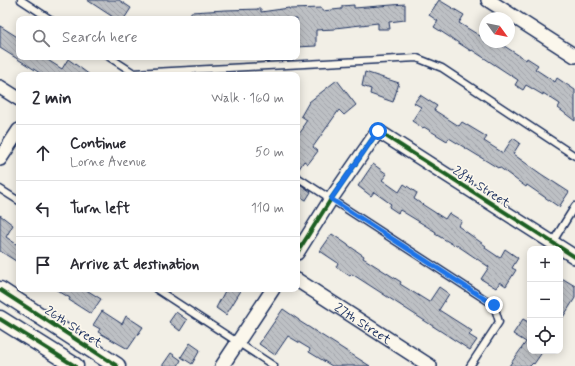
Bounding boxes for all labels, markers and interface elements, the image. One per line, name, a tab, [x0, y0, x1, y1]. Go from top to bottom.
north arrow	[479, 12, 515, 48]
search box	[16, 16, 300, 60]
icon: search	[30, 27, 52, 49]
text: Search here	[62, 28, 138, 48]
text: 2 min	[32, 87, 72, 109]
text: Walk · 160 m	[211, 90, 284, 107]
route start	[369, 122, 387, 140]
text: Continue	[70, 134, 126, 154]
icon: ahead	[32, 142, 54, 164]
text: 50 m	[255, 144, 284, 161]
text: Lorne Avenue	[70, 154, 147, 171]
street label: 28th Street	[449, 162, 513, 212]
icon: left	[32, 198, 54, 220]
text: Turn left	[70, 199, 130, 219]
text: 110 m	[251, 200, 284, 217]
map controls	[527, 246, 563, 354]
button: +	[527, 246, 563, 282]
icon: arrive	[32, 254, 54, 276]
text: Arrive at destination	[70, 255, 199, 275]
button: −	[527, 282, 563, 318]
route end	[485, 296, 503, 314]
street label: 27th Street	[331, 299, 395, 349]
street label: 26th Street	[41, 302, 105, 352]
button: locate	[527, 318, 563, 354]

